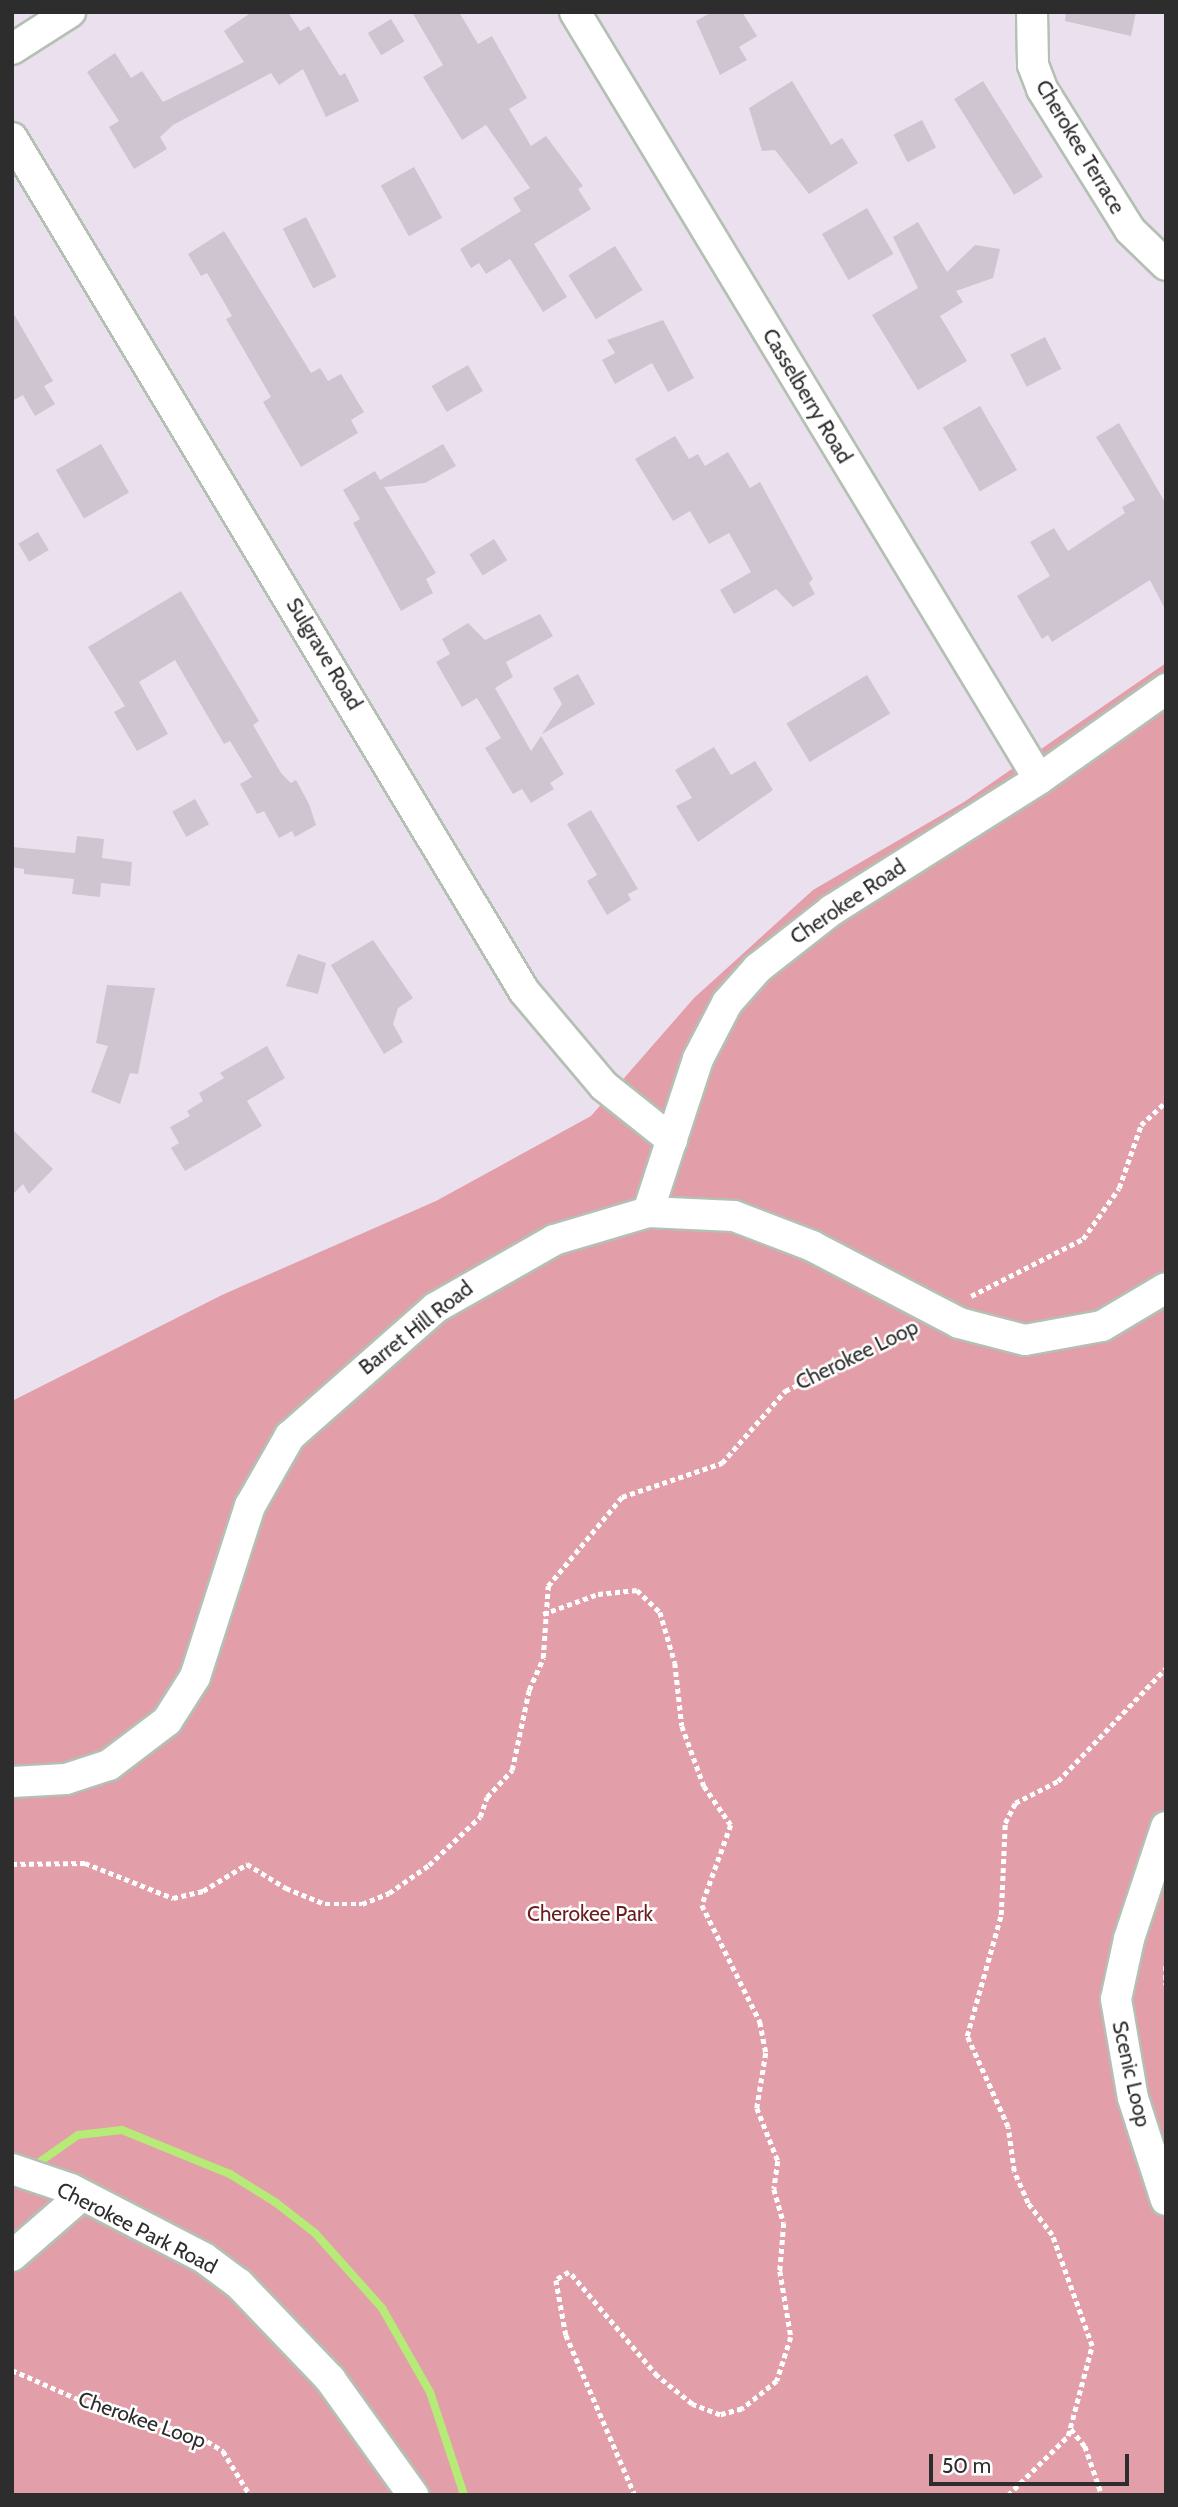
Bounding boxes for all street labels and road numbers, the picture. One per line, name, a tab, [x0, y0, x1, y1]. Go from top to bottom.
street label: Cherokee Terrace	[1030, 75, 1130, 219]
street label: Casselberry Road	[757, 324, 857, 468]
street label: Sulgrave Road	[281, 594, 367, 714]
street label: Cherokee Road	[786, 854, 910, 950]
street label: Barret Hill Road	[354, 1276, 478, 1380]
street label: Cherokee Loop	[792, 1314, 922, 1396]
street label: Scenic Loop	[1107, 2019, 1155, 2129]
street label: Cherokee Park Road	[53, 2177, 221, 2279]
street label: Cherokee Loop	[75, 2386, 209, 2454]

